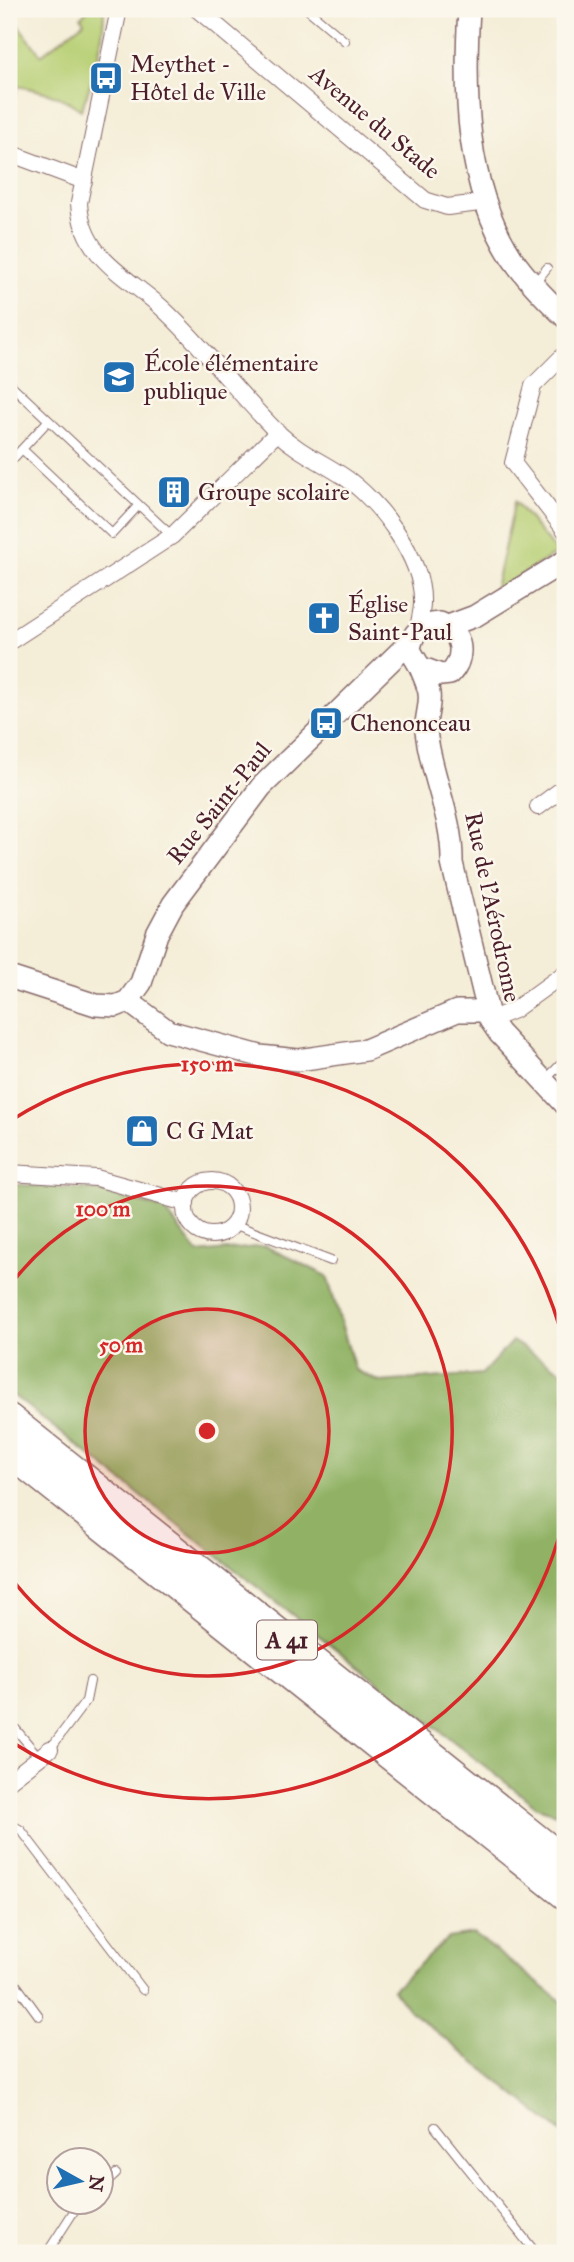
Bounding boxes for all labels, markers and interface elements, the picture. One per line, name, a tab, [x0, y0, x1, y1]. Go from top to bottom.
place label: Meythet - Hôtel de Ville	[130, 49, 266, 107]
street label: Avenue du Stade	[303, 58, 447, 185]
bus stop icon: Meythet - Hôtel de Ville	[87, 59, 125, 97]
place label: École élémentaire publique	[143, 348, 319, 406]
school or university icon: École élémentaire publique	[100, 358, 138, 396]
building icon: Groupe scolaire	[155, 473, 193, 511]
place label: Groupe scolaire	[198, 477, 350, 507]
place label: Église Saint-Paul	[348, 589, 453, 647]
church icon: Église Saint-Paul	[305, 599, 343, 637]
bus stop icon: Chenonceau	[307, 704, 345, 742]
place label: Chenonceau	[350, 708, 471, 738]
street label: Rue Saint-Paul	[160, 735, 278, 870]
street label: Rue de l'Aérodrome	[458, 809, 528, 1005]
text: 150 m	[181, 1051, 233, 1077]
shop icon: C G Mat	[123, 1112, 161, 1150]
place label: C G Mat	[166, 1116, 254, 1146]
text: 100 m	[76, 1196, 131, 1222]
text: 50 m	[99, 1332, 143, 1358]
centre of rings	[195, 1419, 219, 1443]
road number: A 41	[257, 1620, 317, 1660]
north arrow	[46, 2146, 116, 2216]
text: N	[84, 2174, 109, 2193]

